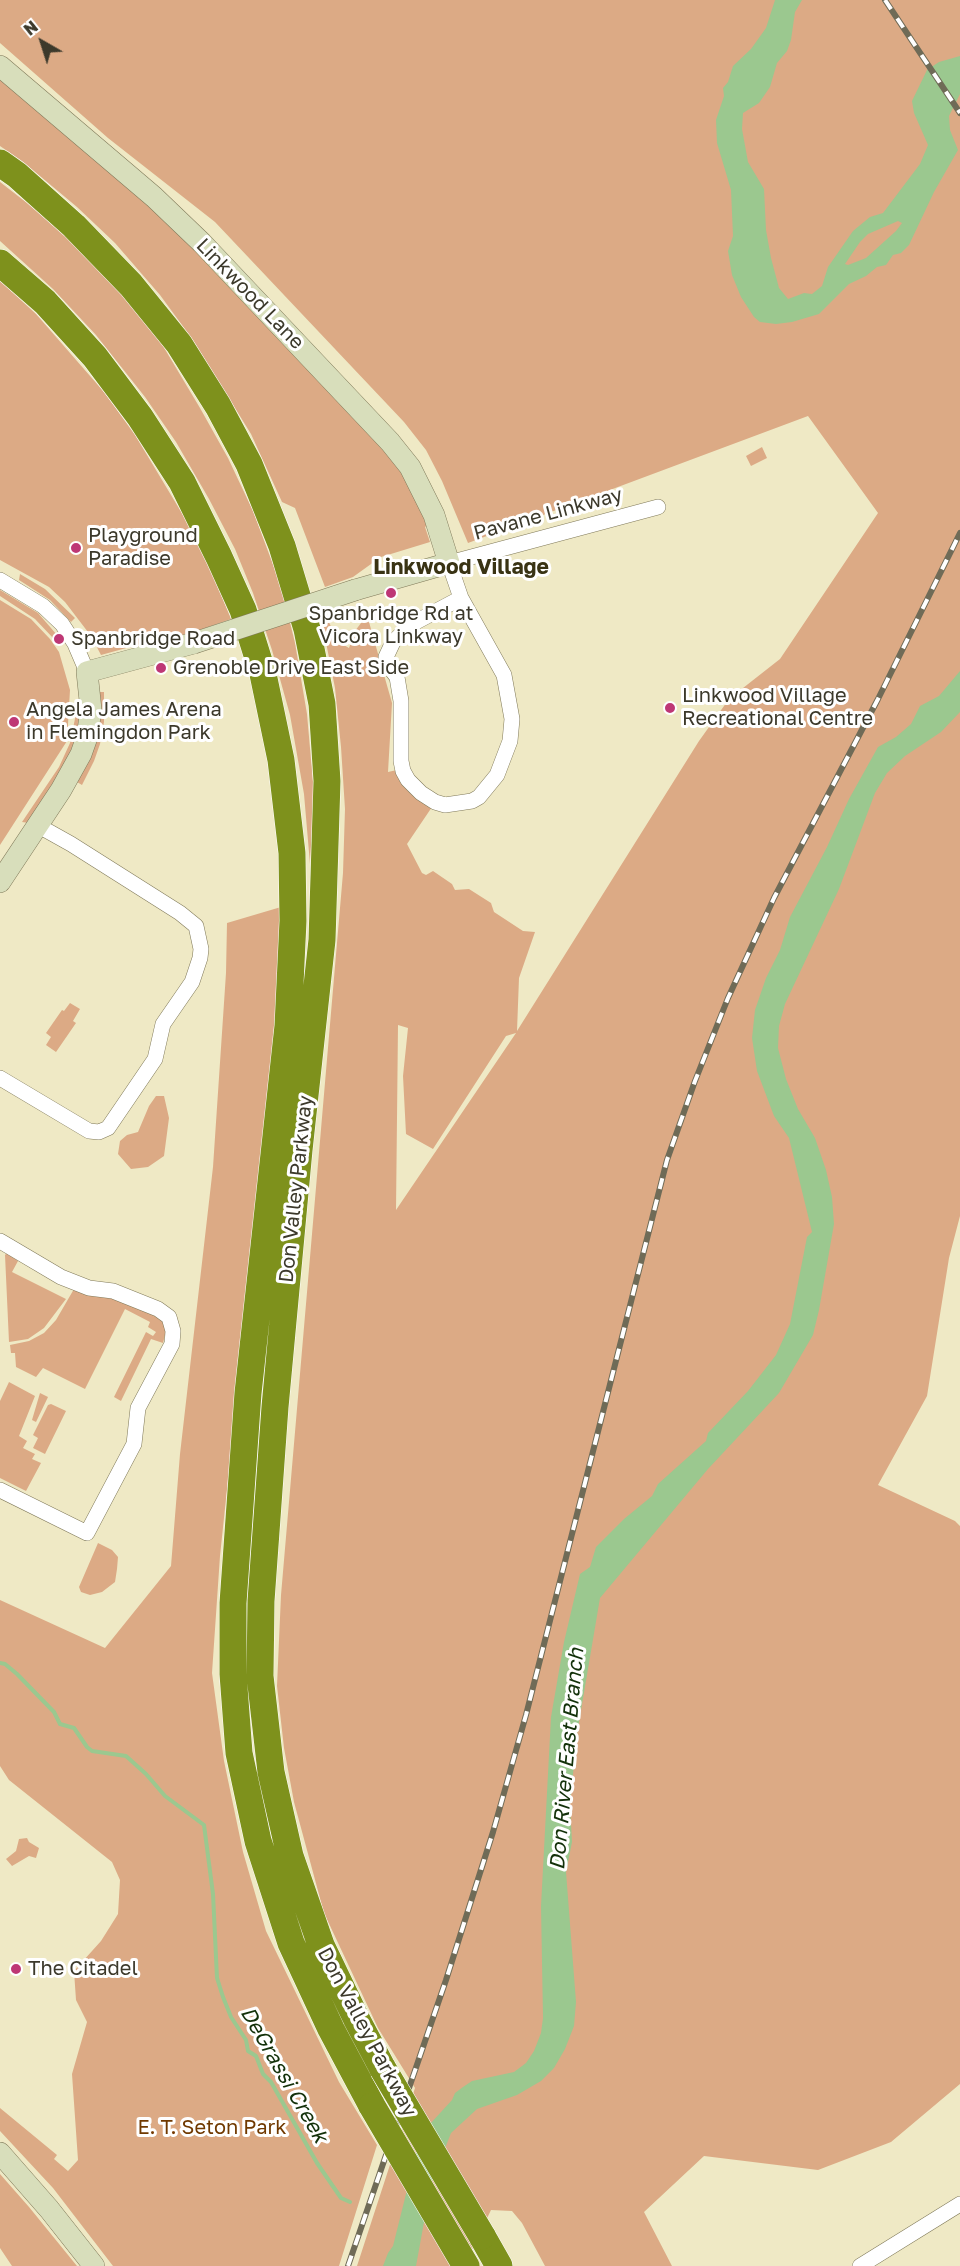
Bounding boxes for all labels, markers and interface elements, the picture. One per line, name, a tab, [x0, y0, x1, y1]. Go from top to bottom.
north arrow	[12, 12, 72, 72]
text: N	[20, 16, 42, 40]
street label: Linkwood Lane	[191, 234, 309, 354]
street label: Pavane Linkway	[471, 483, 625, 545]
place label: Playground Paradise	[88, 524, 198, 571]
marker: Playground Paradise	[69, 541, 83, 555]
district label: Linkwood Village	[373, 554, 549, 580]
marker: Spanbridge Rd at Vicora Linkway	[384, 586, 398, 600]
place label: Spanbridge Rd at Vicora Linkway	[308, 602, 474, 649]
place label: Spanbridge Road	[71, 627, 235, 651]
marker: Spanbridge Road	[52, 632, 66, 646]
place label: Grenoble Drive East Side	[173, 656, 409, 680]
marker: Grenoble Drive East Side	[154, 661, 168, 675]
place label: Linkwood Village Recreational Centre	[682, 684, 873, 731]
place label: Angela James Arena in Flemingdon Park	[26, 698, 222, 745]
marker: Linkwood Village Recreational Centre	[663, 701, 677, 715]
marker: Angela James Arena in Flemingdon Park	[7, 715, 21, 729]
street label: Don Valley Parkway	[274, 1094, 318, 1284]
water label: Don River East Branch	[545, 1647, 589, 1871]
street label: Don Valley Parkway	[312, 1943, 422, 2121]
place label: The Citadel	[28, 1957, 138, 1981]
marker: The Citadel	[9, 1962, 23, 1976]
water label: DeGrassi Creek	[235, 2002, 333, 2148]
park label: E. T. Seton Park	[137, 2116, 287, 2140]

